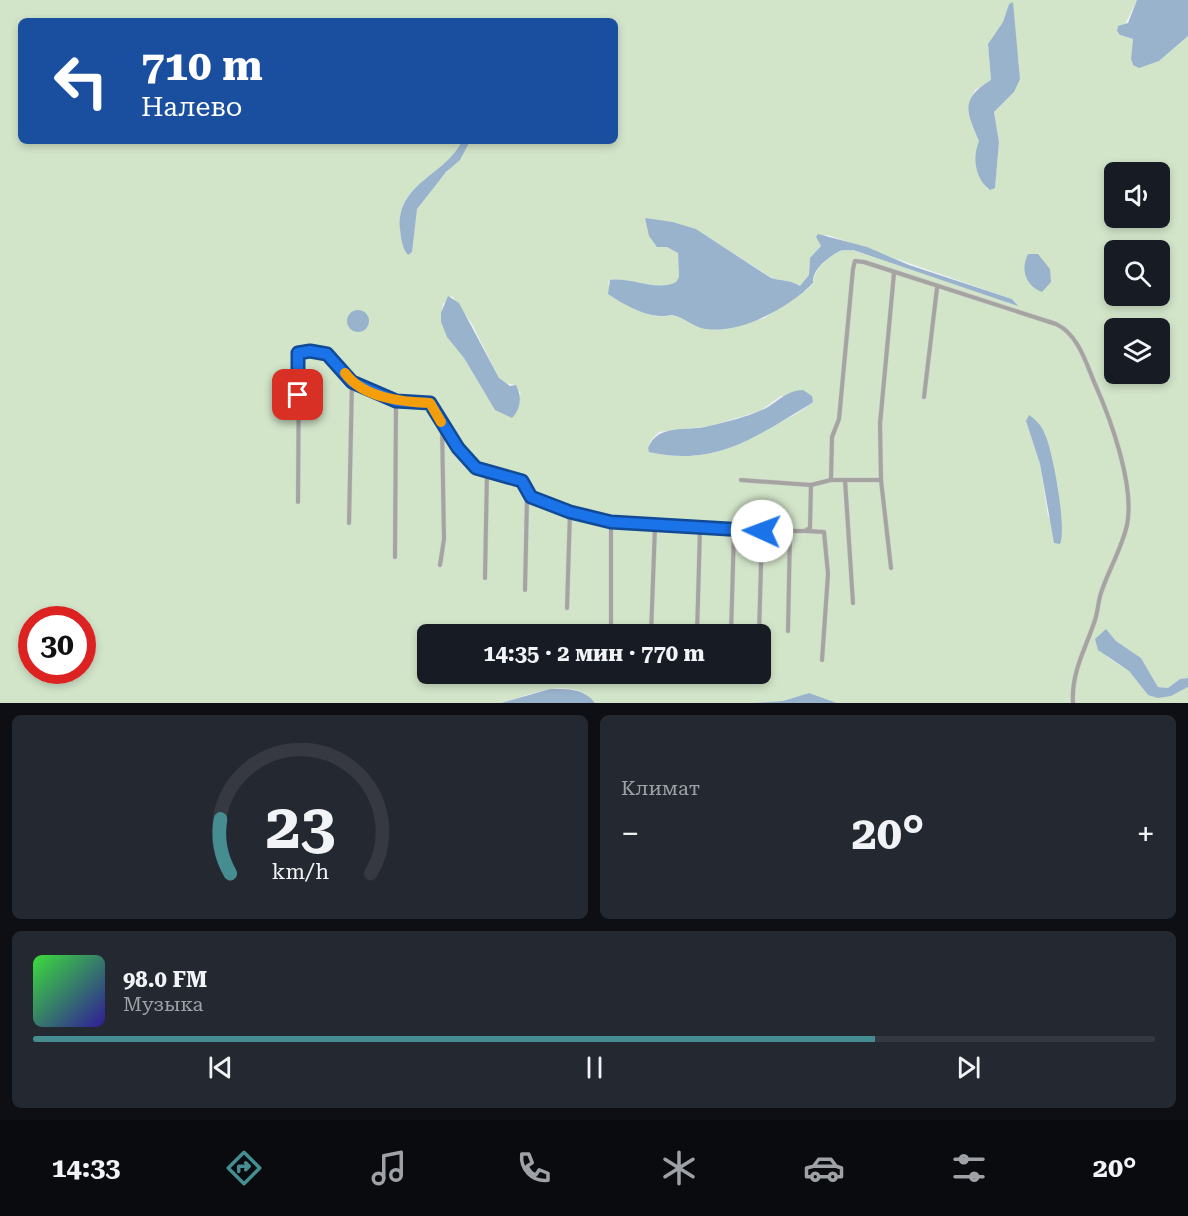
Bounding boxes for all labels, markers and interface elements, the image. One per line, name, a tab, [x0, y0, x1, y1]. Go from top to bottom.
text: 710 m	[141, 41, 263, 90]
icon: left	[42, 42, 120, 120]
text: Налево	[141, 91, 242, 123]
map controls	[1104, 162, 1170, 384]
button: sound	[1104, 162, 1170, 228]
button: search	[1104, 240, 1170, 306]
button: layers	[1104, 318, 1170, 384]
pin	[272, 369, 323, 420]
icon: arrive	[281, 378, 314, 411]
position arrow	[730, 499, 794, 563]
speed limit sign: 30	[18, 606, 96, 684]
text: 14:35 · 2 мин · 770 m	[483, 641, 705, 666]
text: Климат	[621, 776, 700, 800]
text: 23	[265, 790, 335, 863]
text: 20°	[852, 807, 924, 860]
text: −	[621, 814, 639, 853]
text: +	[1137, 814, 1155, 853]
text: km/h	[271, 859, 329, 884]
text: 98.0 FM	[123, 967, 207, 992]
text: Музыка	[123, 992, 203, 1016]
icon: previous	[204, 1051, 237, 1084]
icon: pause	[578, 1051, 611, 1084]
icon: next	[952, 1051, 985, 1084]
icon: directions	[223, 1147, 265, 1189]
icon: music	[368, 1147, 410, 1189]
icon: phone	[513, 1147, 555, 1189]
icon: climate	[658, 1147, 700, 1189]
icon: car	[803, 1147, 845, 1189]
icon: filters	[948, 1147, 990, 1189]
text: 14:33	[51, 1152, 120, 1184]
text: 20°	[1093, 1152, 1137, 1184]

